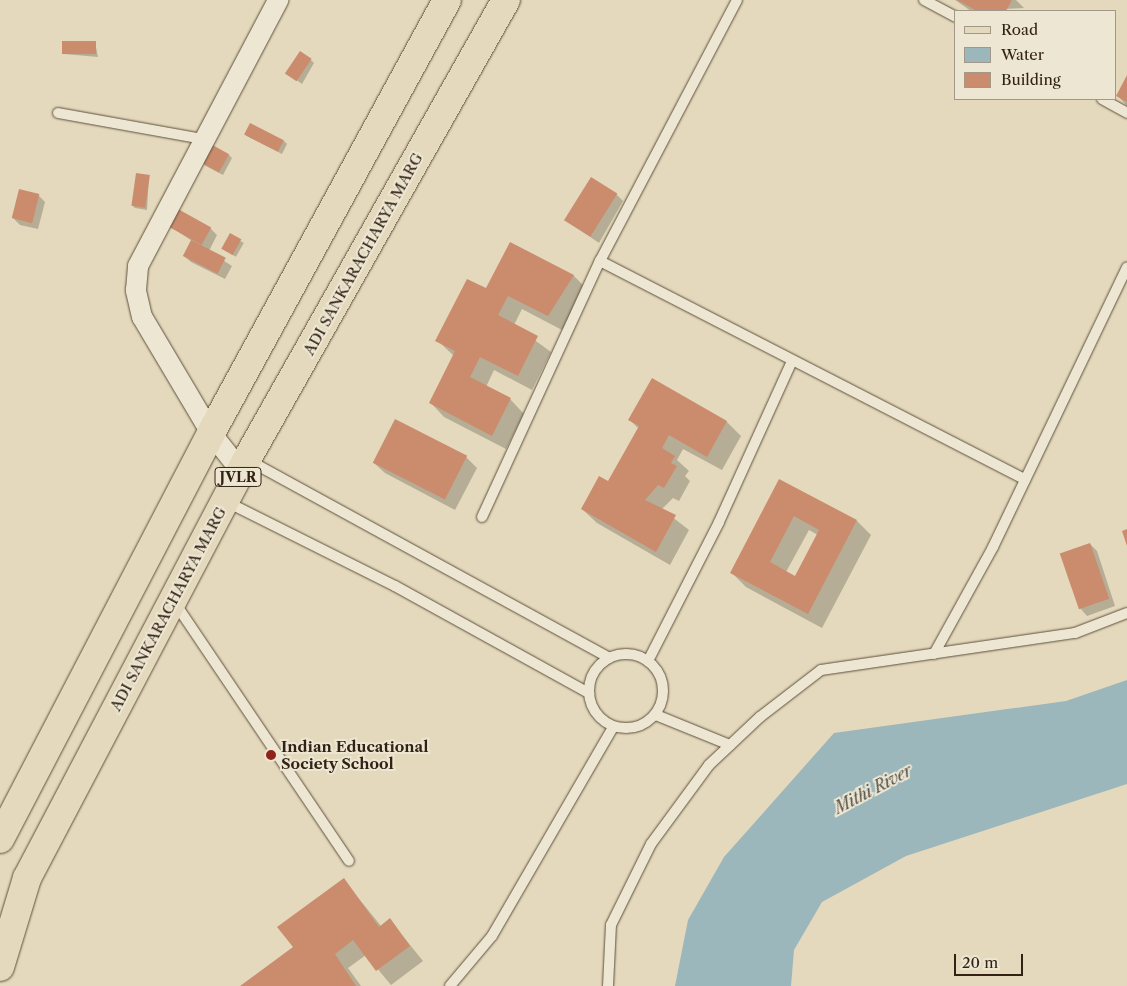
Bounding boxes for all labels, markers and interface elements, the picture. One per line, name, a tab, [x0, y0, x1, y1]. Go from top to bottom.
legend	[954, 10, 1117, 100]
text: Road	[1001, 20, 1038, 39]
text: Water	[1001, 45, 1044, 64]
text: Building	[1001, 70, 1061, 89]
street label: ADI SANKARACHARYA MARG	[300, 149, 426, 359]
road number: JVLR	[214, 466, 262, 488]
street label: ADI SANKARACHARYA MARG	[106, 504, 230, 714]
place label: Indian Educational Society School	[281, 737, 429, 772]
marker: Indian Educational Society School	[265, 749, 277, 761]
water label: Mithi River	[831, 760, 915, 818]
scale bar	[957, 944, 1026, 976]
text: 20 m	[962, 953, 998, 972]

